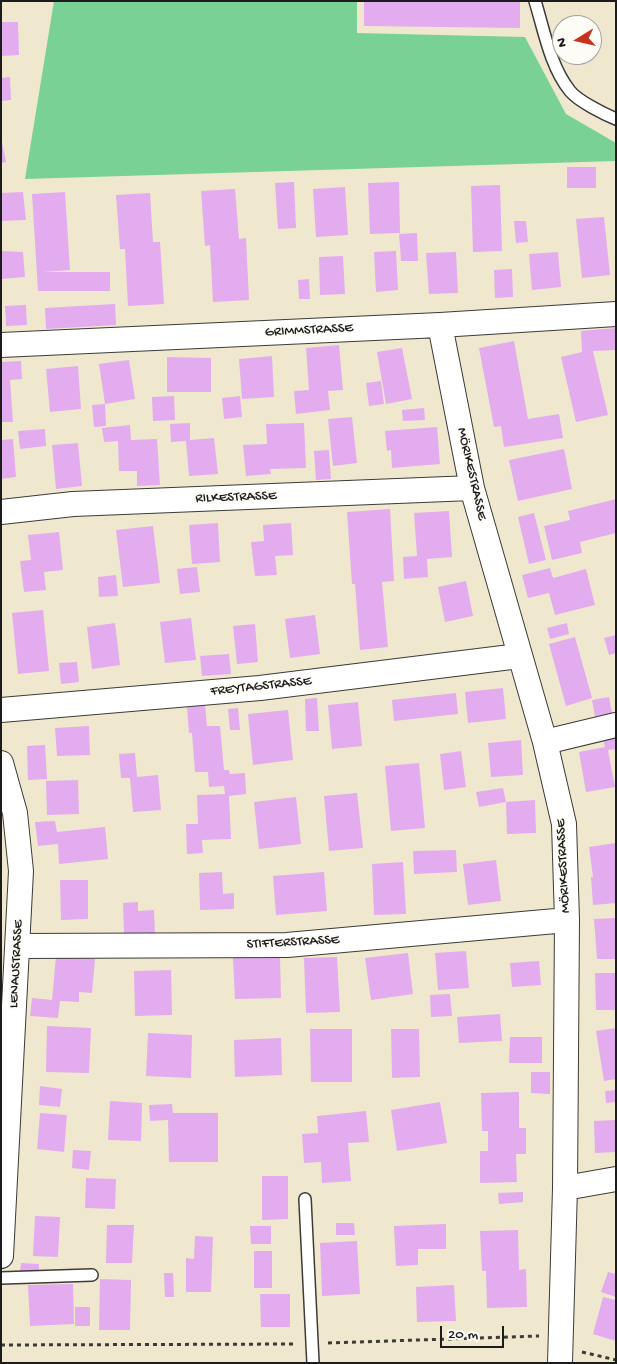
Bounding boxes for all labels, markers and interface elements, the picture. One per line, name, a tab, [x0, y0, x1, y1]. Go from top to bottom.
north arrow	[552, 15, 602, 65]
text: N	[554, 36, 572, 48]
street label: GRIMMSTRASSE	[265, 320, 353, 342]
street label: MÖRIKESTRASSE	[452, 426, 490, 522]
street label: RILKESTRASSE	[195, 488, 277, 508]
street label: FREYTAGSTRASSE	[210, 673, 312, 701]
street label: MÖRIKESTRASSE	[553, 818, 575, 914]
street label: LENAUSTRASSE	[6, 919, 28, 1009]
street label: STIFTERSTRASSE	[246, 932, 340, 954]
scale bar	[442, 1316, 506, 1348]
text: 20 m	[448, 1326, 478, 1344]

